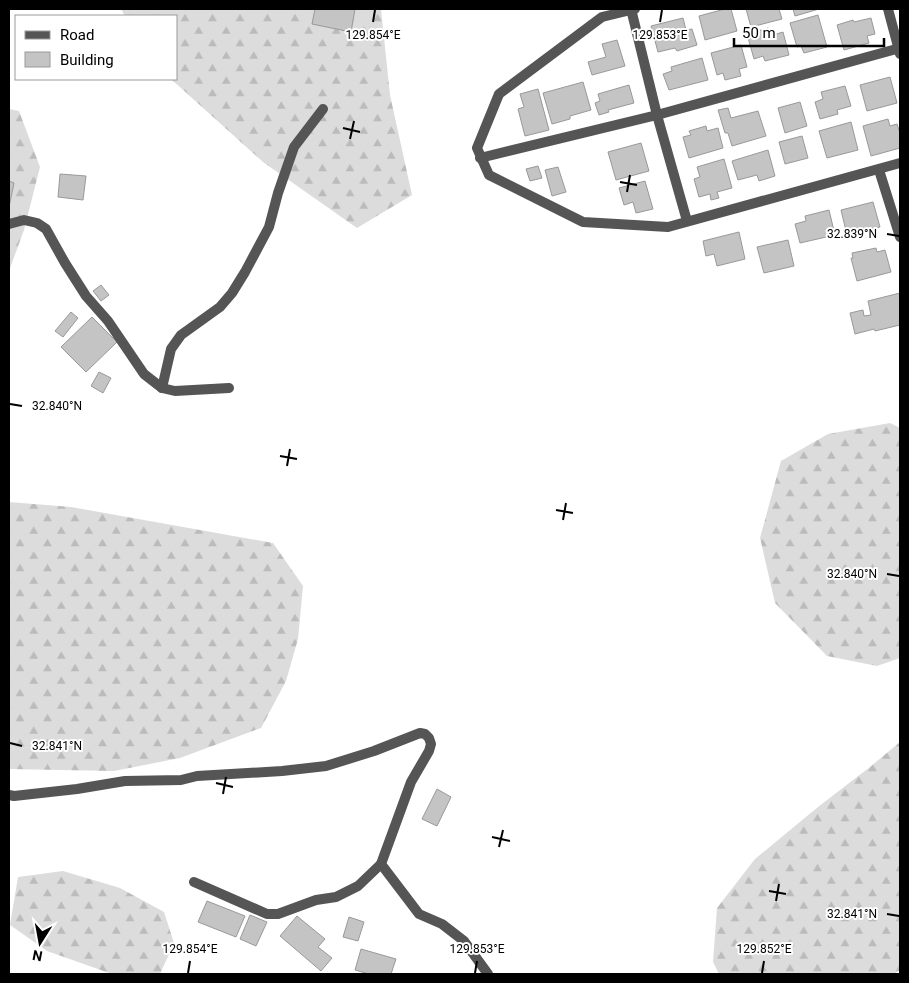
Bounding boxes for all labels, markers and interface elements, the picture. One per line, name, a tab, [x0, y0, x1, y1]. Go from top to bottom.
legend	[15, 15, 178, 80]
scale bar	[734, 15, 884, 47]
text: 50 m	[742, 24, 776, 42]
text: Road	[60, 26, 94, 44]
text: 129.854°E	[346, 28, 401, 42]
text: 129.853°E	[633, 28, 688, 42]
text: Building	[60, 51, 114, 69]
text: 32.839°N	[827, 227, 877, 241]
text: 32.840°N	[32, 399, 82, 413]
text: 32.840°N	[827, 567, 877, 581]
text: 32.841°N	[32, 739, 82, 753]
text: 32.841°N	[827, 907, 877, 921]
north arrow	[15, 918, 65, 968]
text: 129.854°E	[163, 942, 218, 956]
text: 129.853°E	[450, 942, 505, 956]
text: 129.852°E	[737, 942, 792, 956]
text: N	[31, 947, 44, 965]

